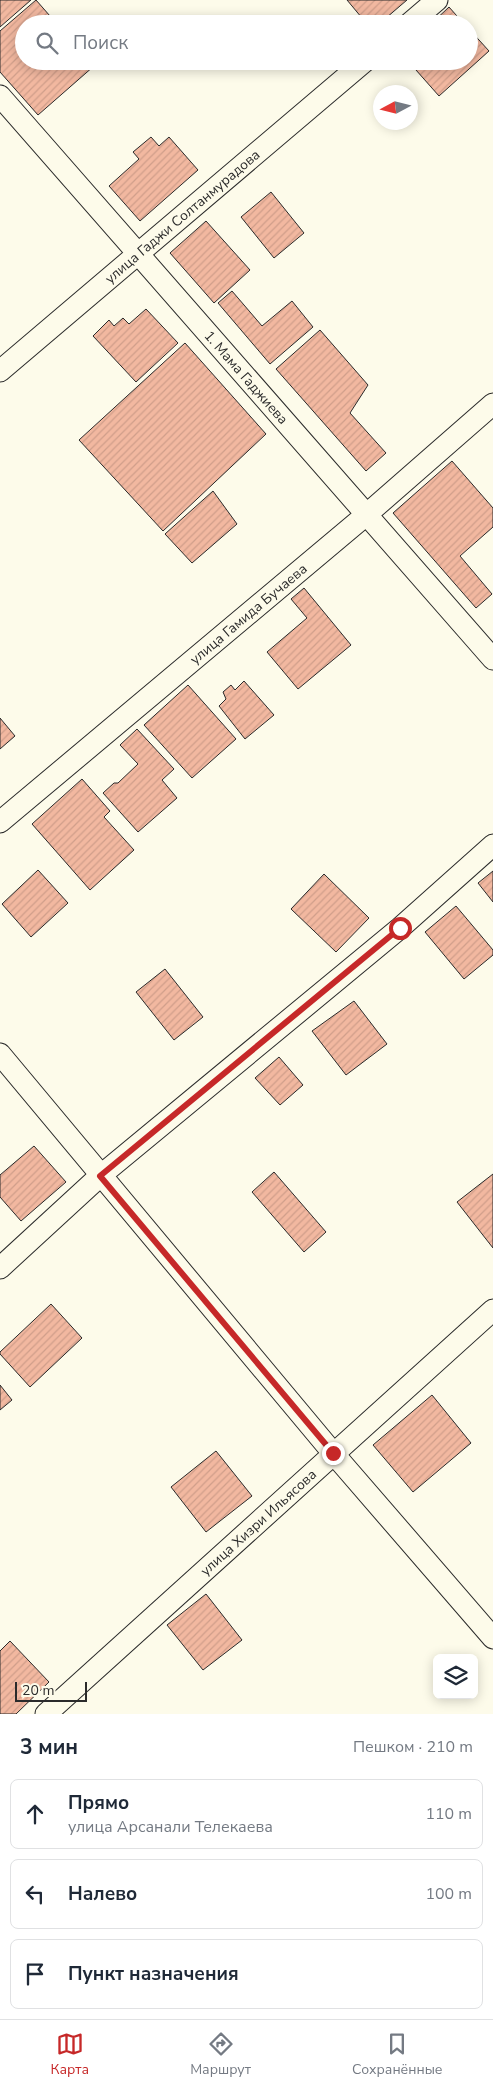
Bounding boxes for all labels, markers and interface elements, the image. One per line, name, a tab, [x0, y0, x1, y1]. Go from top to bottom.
search box	[15, 15, 478, 70]
icon: search	[33, 29, 61, 57]
text: Поиск	[73, 30, 128, 56]
north arrow	[373, 85, 418, 130]
street label: улица Гаджи Солтанмурадова	[101, 145, 264, 288]
street label: 1. Мама Гаджиева	[200, 327, 292, 429]
street label: улица Гамида Бучаева	[186, 559, 311, 669]
route start	[389, 917, 412, 940]
route end	[322, 1442, 345, 1465]
street label: улица Хизри Ильясова	[196, 1465, 321, 1580]
map controls	[433, 1654, 478, 1699]
button: layers	[433, 1654, 478, 1699]
scale bar	[15, 1679, 88, 1702]
text: 20 m	[22, 1681, 54, 1700]
text: 3 мин	[20, 1733, 78, 1761]
text: Пешком · 210 m	[353, 1736, 473, 1758]
text: Прямо	[68, 1790, 129, 1816]
icon: ahead	[21, 1800, 49, 1828]
text: 110 m	[425, 1803, 472, 1825]
text: улица Арсанали Телекаева	[68, 1816, 273, 1838]
icon: left	[21, 1880, 49, 1908]
text: Налево	[68, 1881, 137, 1907]
text: 100 m	[425, 1883, 472, 1905]
icon: arrive	[21, 1960, 49, 1988]
text: Пункт назначения	[68, 1961, 239, 1987]
tab: Карта	[51, 2030, 89, 2079]
tab: Маршрут	[190, 2030, 251, 2079]
tab: Сохранённые	[352, 2030, 442, 2079]

